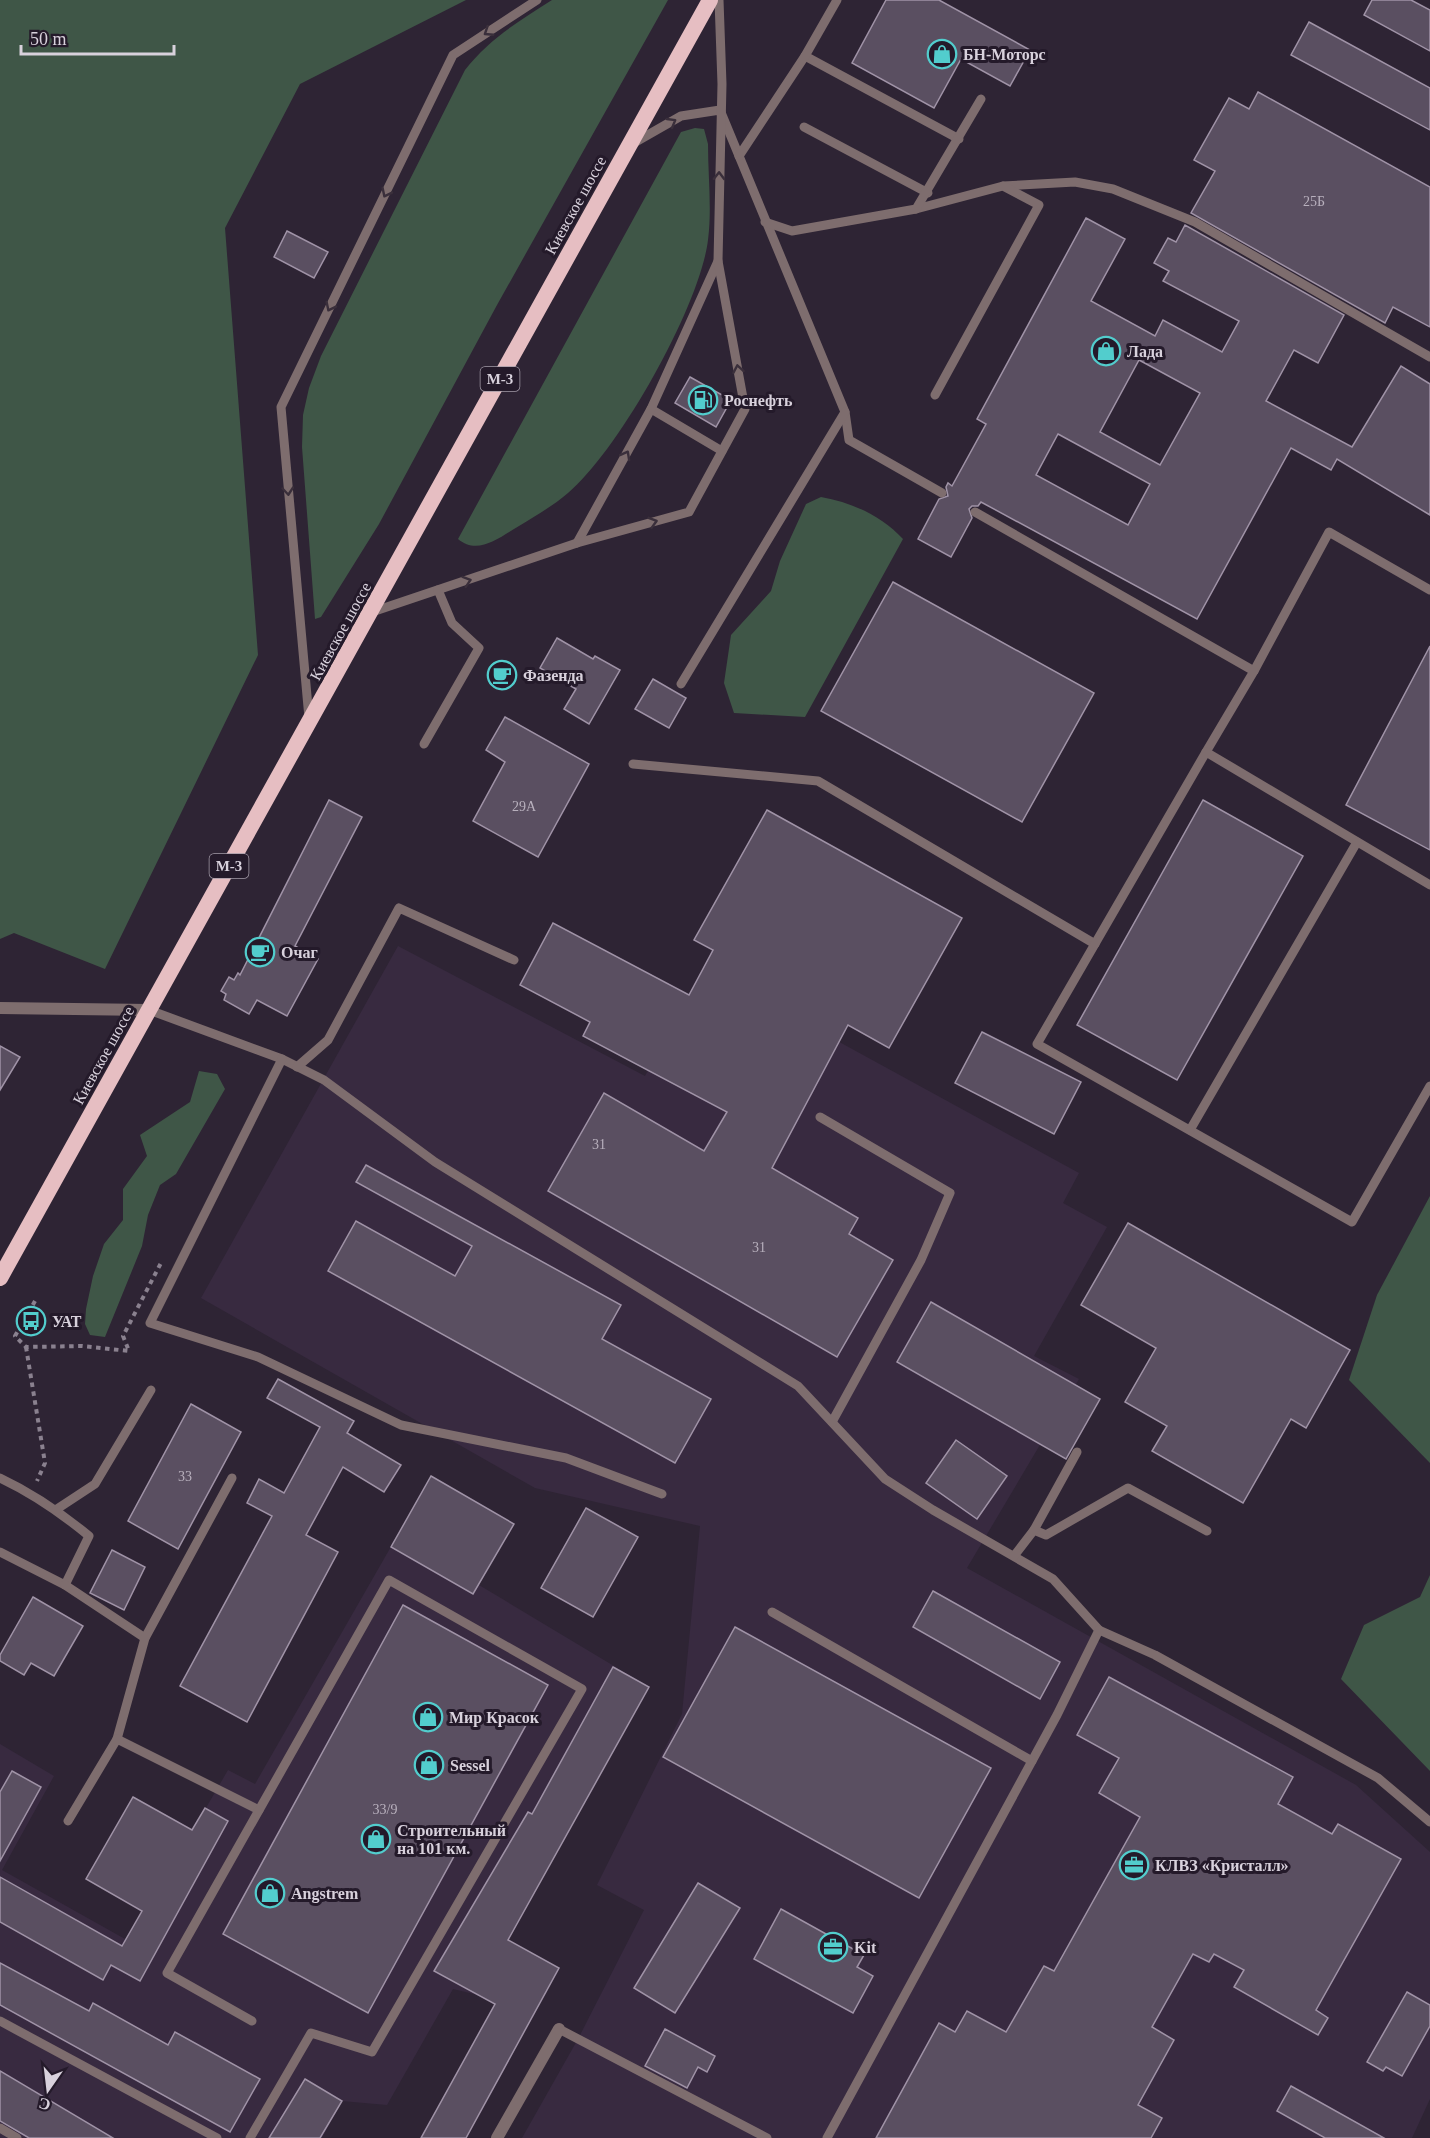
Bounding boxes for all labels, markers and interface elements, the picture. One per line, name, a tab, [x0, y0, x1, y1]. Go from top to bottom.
scale bar	[21, 18, 174, 56]
one-way arrow	[484, 25, 495, 36]
text: 50 m	[30, 29, 67, 49]
shop icon: БН-Моторс	[926, 38, 958, 70]
place label: БН-Моторс	[963, 46, 1046, 64]
one-way arrow	[666, 117, 676, 129]
street label: Киевское шоссе	[541, 153, 609, 257]
one-way arrow	[713, 172, 726, 181]
one-way arrow	[382, 186, 393, 197]
house number: 25Б	[1303, 194, 1325, 209]
one-way arrow	[326, 301, 337, 312]
shop icon: Лада	[1090, 335, 1122, 367]
place label: Лада	[1127, 343, 1163, 360]
one-way arrow	[732, 365, 745, 375]
road number: М-3	[480, 367, 520, 391]
fuel station icon: Роснефть	[687, 384, 719, 416]
place label: Роснефть	[724, 392, 793, 410]
one-way arrow	[618, 451, 630, 461]
one-way arrow	[282, 486, 295, 495]
one-way arrow	[647, 517, 658, 529]
one-way arrow	[461, 575, 472, 588]
street label: Киевское шоссе	[306, 579, 374, 683]
cafe icon: Фазенда	[486, 659, 518, 691]
place label: Фазенда	[523, 667, 584, 684]
house number: 29А	[512, 799, 537, 814]
road number: М-3	[210, 854, 248, 878]
cafe icon: Очаг	[244, 936, 276, 968]
place label: Очаг	[281, 944, 318, 961]
street label: Киевское шоссе	[69, 1003, 137, 1107]
house number: 31	[592, 1137, 606, 1152]
house number: 31	[752, 1240, 766, 1255]
bus stop icon: УАТ	[15, 1305, 47, 1337]
place label: УАТ	[52, 1313, 82, 1330]
house number: 33	[178, 1469, 192, 1484]
shop icon: Мир Красок	[412, 1701, 444, 1733]
place label: Мир Красок	[449, 1709, 540, 1727]
shop icon: Sessel	[413, 1749, 445, 1781]
place label: Sessel	[450, 1757, 491, 1774]
house number: 33/9	[373, 1802, 397, 1817]
place label: Строительный на 101 км.	[397, 1822, 506, 1857]
shop icon: Строительный на 101 км.	[360, 1823, 392, 1855]
office icon: КЛВЗ «Кристалл»	[1118, 1849, 1150, 1881]
place label: КЛВЗ «Кристалл»	[1155, 1857, 1289, 1875]
shop icon: Angstrem	[254, 1877, 286, 1909]
place label: Angstrem	[291, 1885, 359, 1903]
office icon: Kit	[817, 1931, 849, 1963]
place label: Kit	[854, 1939, 877, 1956]
north arrow	[18, 2060, 78, 2120]
text: С	[37, 2094, 52, 2114]

